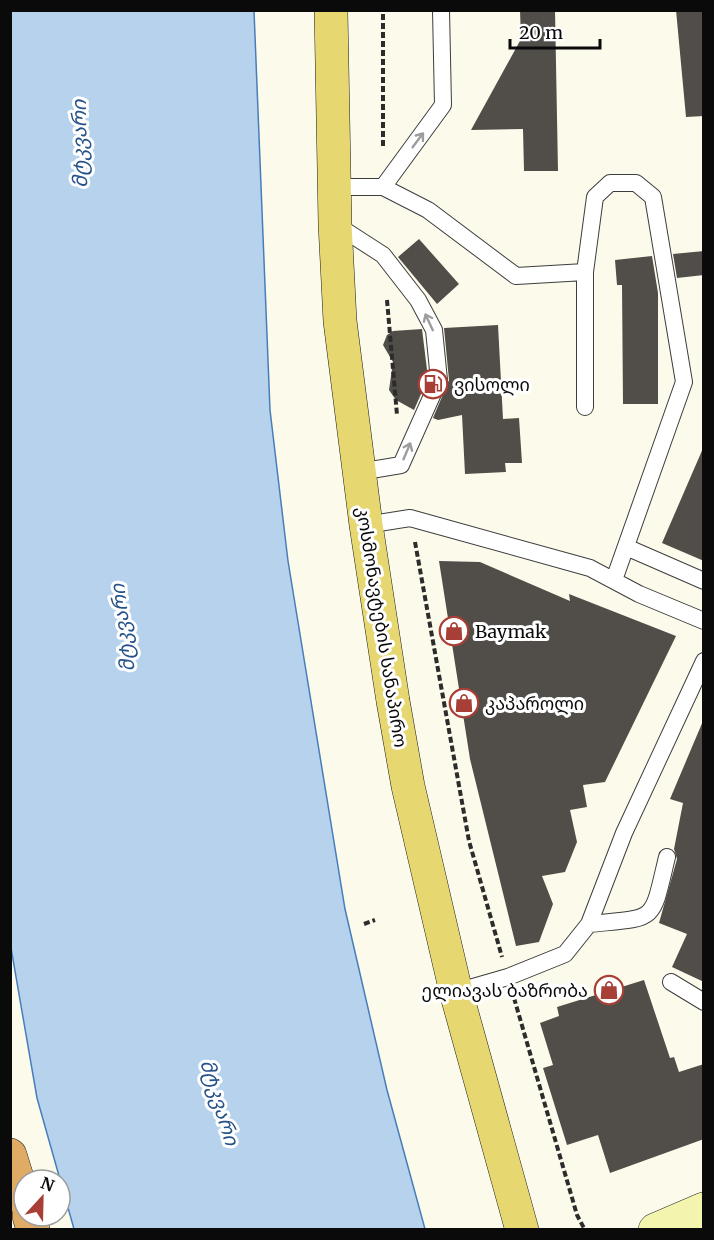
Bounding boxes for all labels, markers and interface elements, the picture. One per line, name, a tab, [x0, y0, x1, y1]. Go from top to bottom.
scale bar	[510, 12, 600, 50]
text: 20 m	[519, 21, 563, 44]
water label: მტკვარი	[66, 98, 92, 188]
one-way arrow	[411, 132, 424, 148]
one-way arrow	[423, 314, 435, 332]
fuel station icon: ვისოლი	[417, 368, 449, 400]
place label: ვისოლი	[454, 373, 530, 396]
one-way arrow	[402, 442, 413, 461]
street label: კოსმონავტების სანაპირო	[352, 505, 412, 749]
water label: მტკვარი	[104, 581, 140, 673]
shop icon: Baymak	[438, 615, 470, 647]
place label: Baymak	[475, 620, 547, 643]
shop icon: კაპაროლი	[448, 687, 480, 719]
place label: კაპაროლი	[485, 692, 584, 715]
shop icon: ელიავას ბაზრობა	[593, 974, 625, 1006]
place label: ელიავას ბაზრობა	[422, 979, 588, 1002]
water label: მტკვარი	[195, 1056, 245, 1149]
north arrow	[12, 1168, 72, 1228]
text: N	[38, 1172, 58, 1196]

